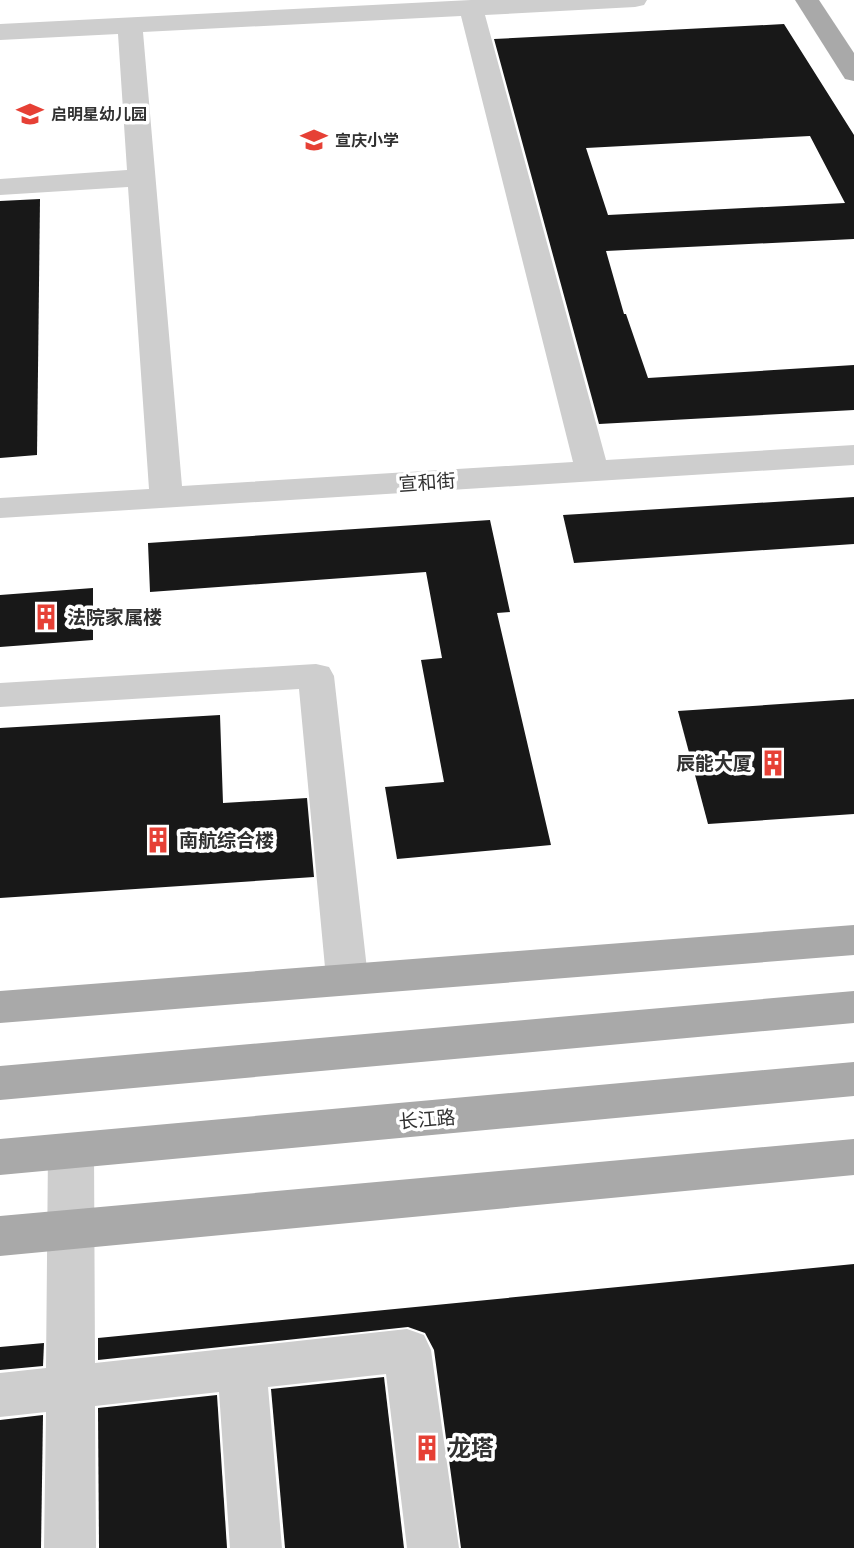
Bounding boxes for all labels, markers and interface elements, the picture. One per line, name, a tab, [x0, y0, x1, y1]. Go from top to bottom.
school or university icon: 启明星幼儿园	[15, 99, 45, 129]
place label: 启明星幼儿园	[51, 103, 147, 125]
school or university icon: 宣庆小学	[299, 125, 329, 155]
place label: 宣庆小学	[335, 129, 399, 151]
street label: 宣和街	[398, 467, 456, 497]
building icon: 法院家属楼	[31, 602, 61, 632]
place label: 法院家属楼	[67, 604, 162, 630]
building icon: 辰能大厦	[758, 748, 788, 778]
place label: 辰能大厦	[676, 750, 752, 776]
building icon: 南航综合楼	[143, 825, 173, 855]
place label: 南航综合楼	[179, 827, 274, 853]
street label: 长江路	[397, 1104, 457, 1134]
place label: 龙塔	[448, 1431, 494, 1463]
building icon: 龙塔	[412, 1433, 442, 1463]

